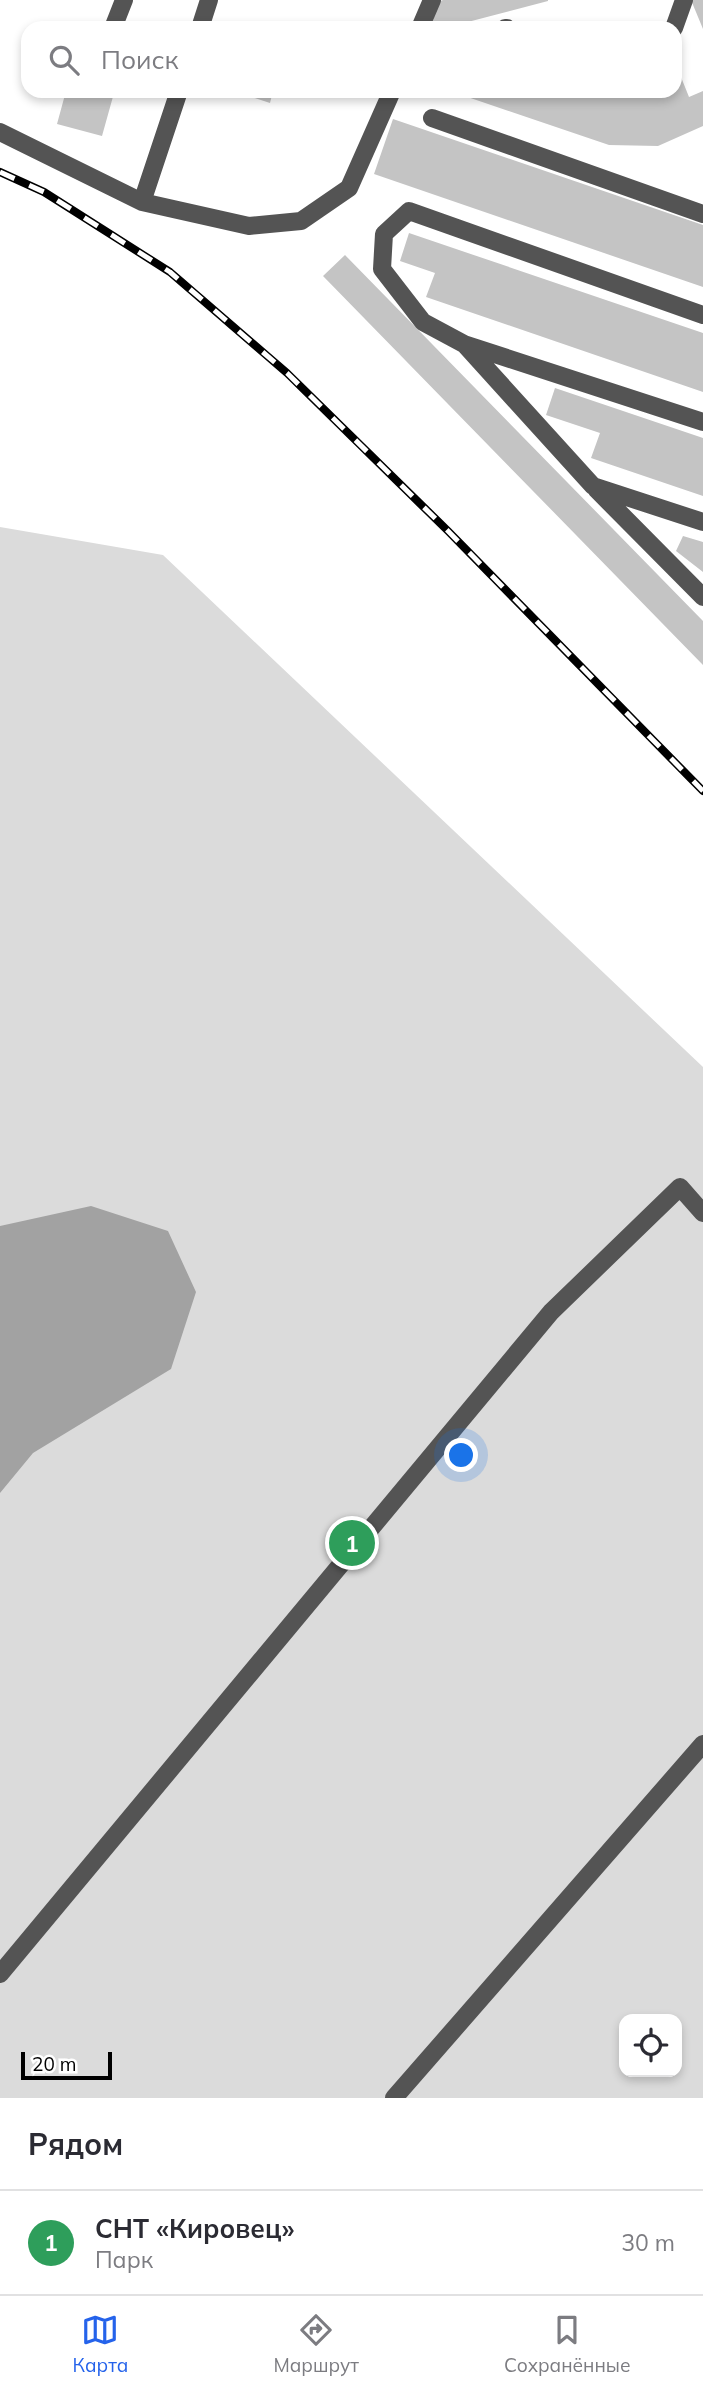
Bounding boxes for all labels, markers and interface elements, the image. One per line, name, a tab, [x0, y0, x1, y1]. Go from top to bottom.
search box	[21, 21, 682, 98]
icon: search	[45, 41, 83, 79]
text: Поиск	[101, 43, 179, 76]
your location	[444, 1438, 478, 1472]
pin: 1	[329, 1517, 375, 1569]
map controls	[619, 2014, 682, 2077]
button: locate	[619, 2014, 682, 2077]
scale bar	[21, 2049, 112, 2081]
text: 20 m	[32, 2052, 76, 2076]
text: Рядом	[28, 2125, 123, 2163]
text: СНТ «Кировец»	[95, 2212, 294, 2245]
text: 1	[44, 2228, 58, 2257]
text: 30 m	[621, 2228, 675, 2257]
text: Парк	[95, 2245, 153, 2274]
tab: Карта	[73, 2311, 128, 2377]
tab: Маршрут	[273, 2311, 359, 2377]
tab: Сохранённые	[504, 2311, 630, 2377]

